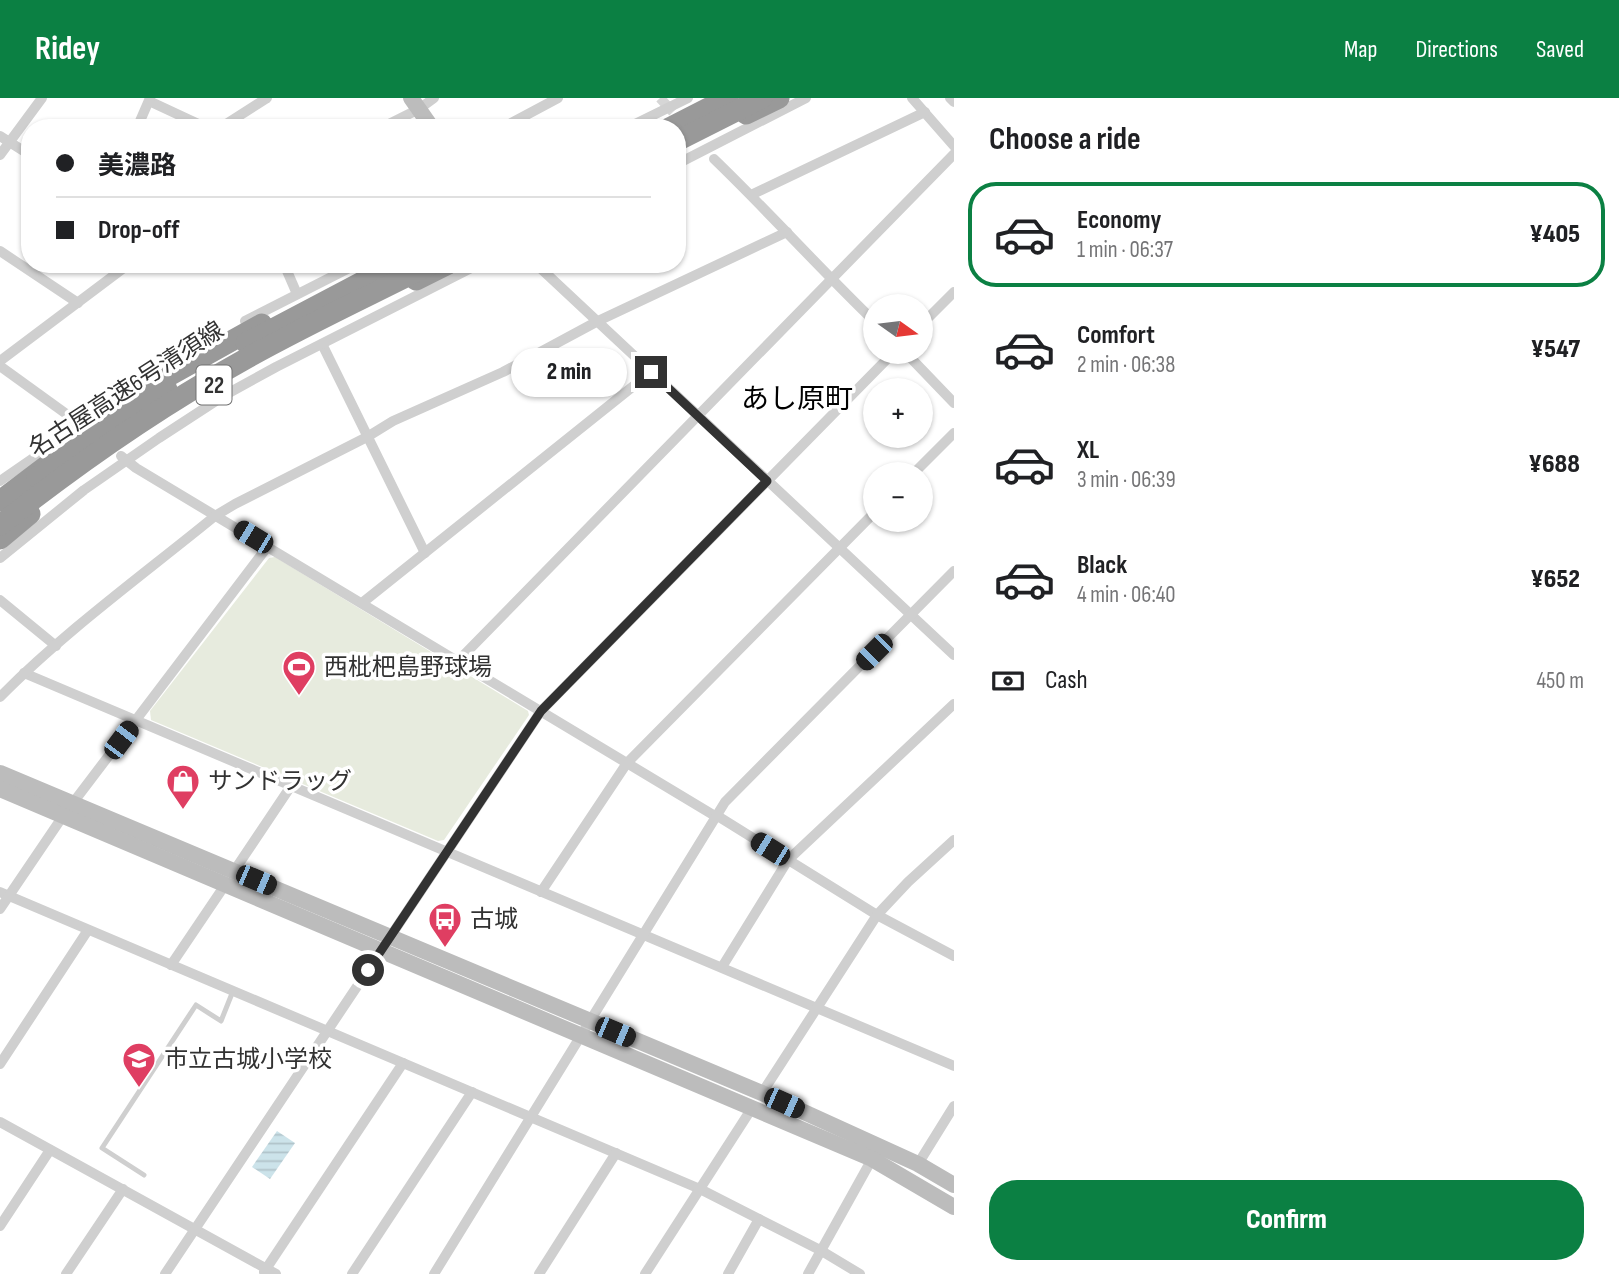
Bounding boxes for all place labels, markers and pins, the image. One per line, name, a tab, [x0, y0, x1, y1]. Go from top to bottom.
sports icon: 西枇杷島野球場	[280, 648, 318, 697]
place label: 西枇杷島野球場	[324, 653, 492, 682]
shop icon: サンドラッグ	[164, 762, 202, 811]
place label: サンドラッグ	[208, 767, 352, 796]
bus stop icon: 古城	[426, 900, 464, 949]
place label: 古城	[470, 905, 518, 934]
school or university icon: 市立古城小学校	[120, 1040, 158, 1089]
place label: 市立古城小学校	[164, 1045, 332, 1074]

